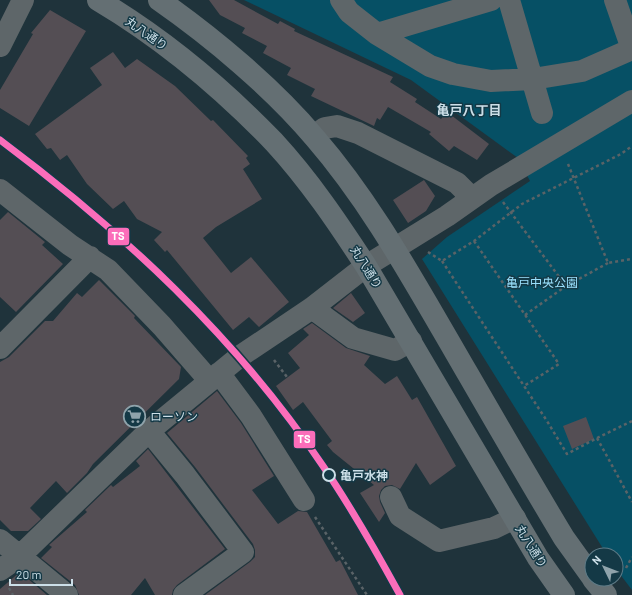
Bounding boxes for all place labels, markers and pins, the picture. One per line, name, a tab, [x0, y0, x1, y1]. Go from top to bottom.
supermarket icon: ローソン	[122, 403, 148, 429]
place label: ローソン	[150, 409, 198, 423]
marker: 亀戸水神	[322, 468, 336, 482]
place label: 亀戸水神	[340, 468, 388, 482]

